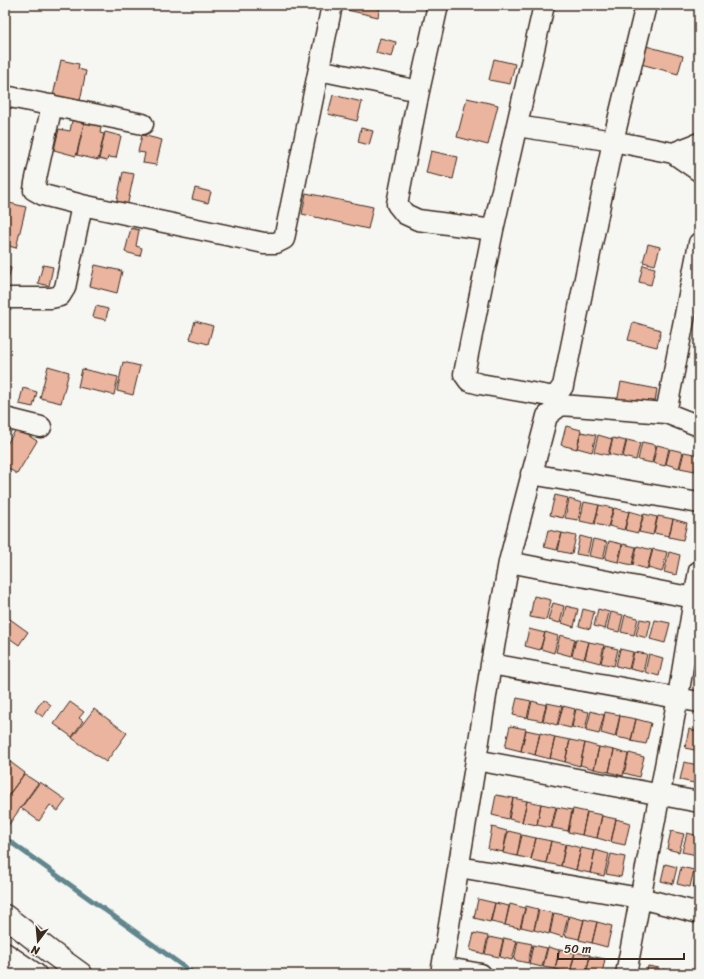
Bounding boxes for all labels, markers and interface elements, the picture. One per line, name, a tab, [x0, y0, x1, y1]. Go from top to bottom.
north arrow	[18, 921, 58, 961]
scale bar	[558, 935, 684, 961]
text: 50 m	[564, 938, 591, 960]
text: N	[29, 940, 43, 961]

